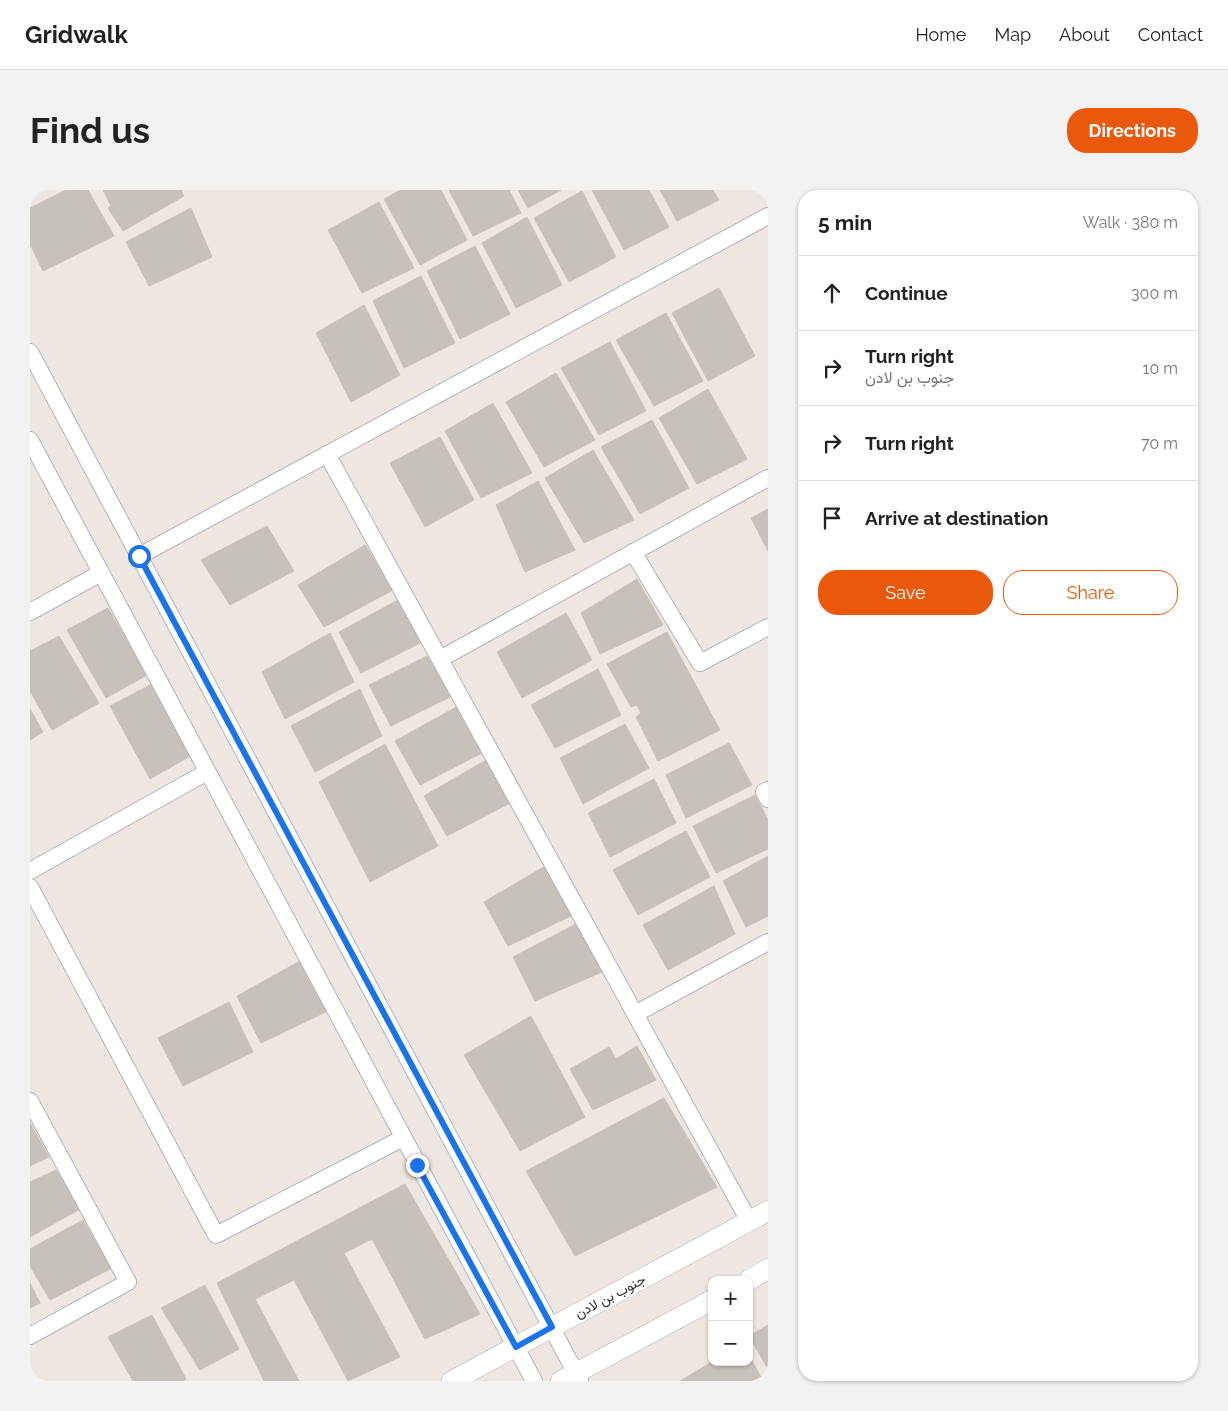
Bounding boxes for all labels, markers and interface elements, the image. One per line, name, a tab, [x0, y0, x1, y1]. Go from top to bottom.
text: Gridwalk	[25, 20, 128, 49]
text: Home	[915, 24, 966, 45]
text: Map	[994, 24, 1031, 45]
text: About	[1059, 24, 1110, 45]
text: Contact	[1138, 24, 1203, 45]
button: Directions	[1067, 108, 1198, 153]
text: Find us	[30, 110, 150, 151]
text: 5 min	[818, 210, 872, 235]
text: Walk · 380 m	[1083, 213, 1178, 232]
icon: ahead	[818, 279, 846, 307]
text: Continue	[865, 282, 948, 304]
text: 300 m	[1131, 284, 1178, 303]
text: Turn right	[865, 345, 954, 367]
icon: right	[818, 354, 846, 382]
text: 10 m	[1143, 359, 1178, 378]
text: جنوب بن لادن	[865, 368, 954, 387]
icon: right	[818, 429, 846, 457]
text: Turn right	[865, 432, 954, 454]
text: 70 m	[1141, 434, 1178, 453]
icon: arrive	[818, 504, 846, 532]
text: Arrive at destination	[865, 507, 1049, 529]
route start	[128, 545, 151, 568]
button: Save	[818, 570, 993, 615]
button: Share	[1003, 570, 1178, 615]
route end	[406, 1154, 429, 1177]
street label: جنوب بن لادن	[572, 1271, 649, 1322]
map controls	[708, 1276, 753, 1366]
button: +	[708, 1276, 753, 1321]
button: −	[708, 1321, 753, 1366]

